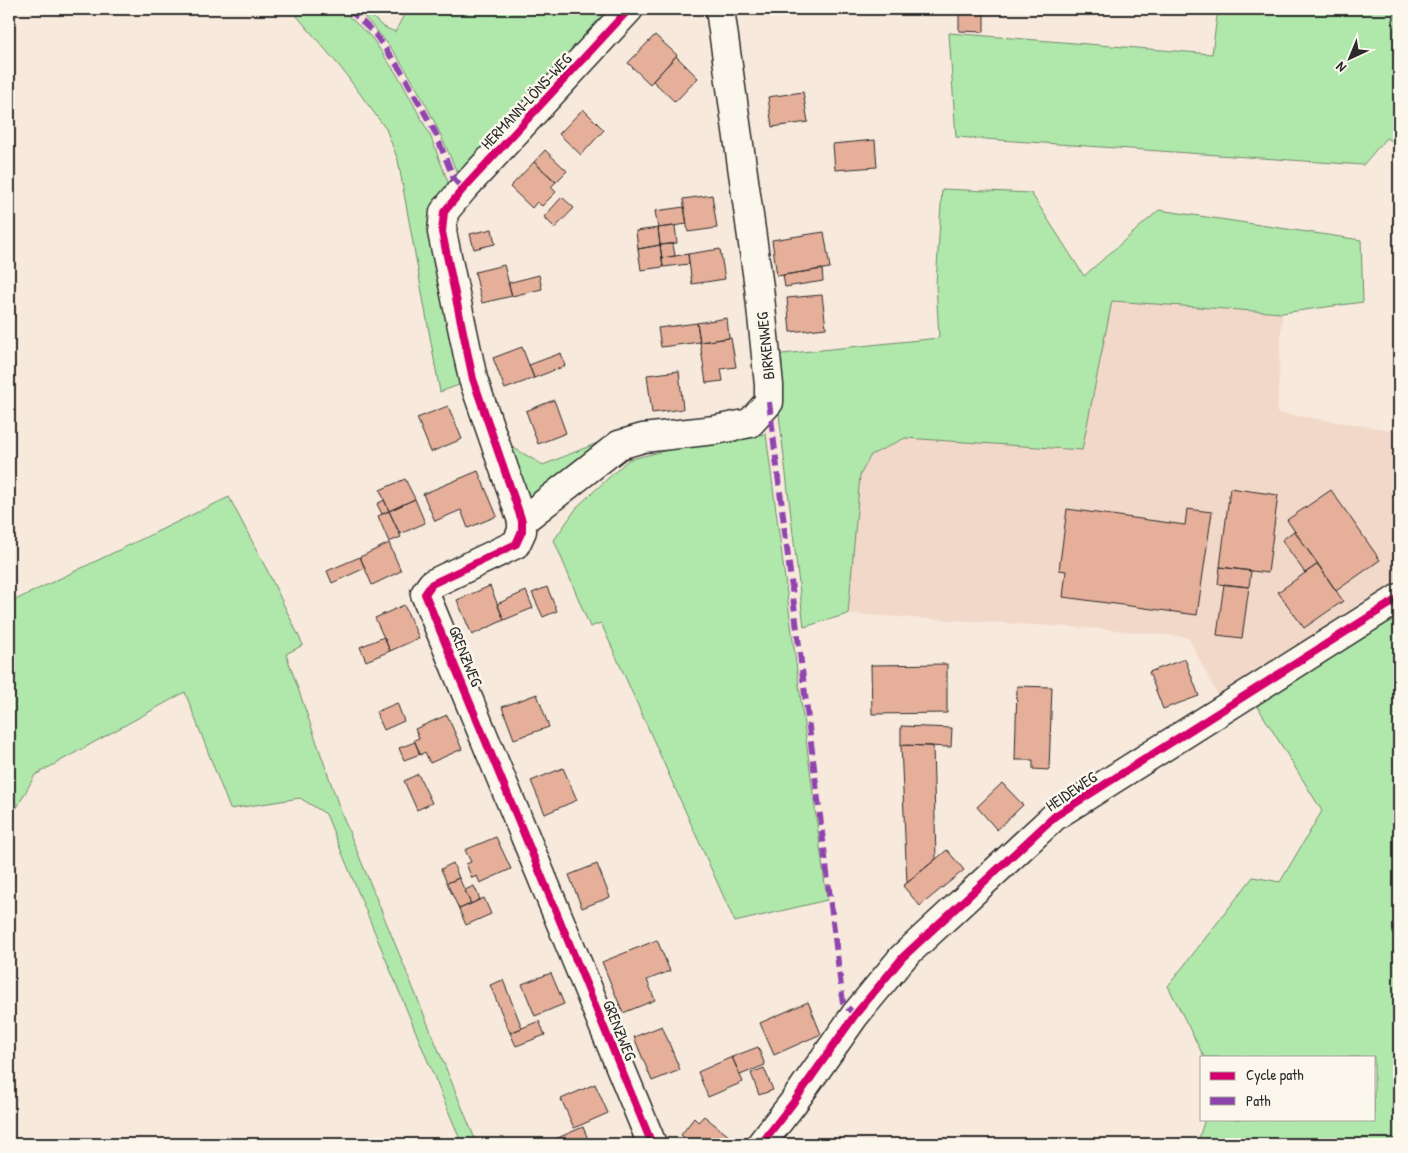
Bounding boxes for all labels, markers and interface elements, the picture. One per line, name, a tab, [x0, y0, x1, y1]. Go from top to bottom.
north arrow	[1326, 32, 1376, 82]
street label: HERMANN-LÖNS-WEG	[476, 48, 577, 154]
text: N	[1331, 58, 1350, 77]
street label: BIRKENWEG	[750, 311, 779, 381]
street label: GRENZWEG	[444, 623, 488, 690]
street label: HEIDEWEG	[1041, 766, 1101, 816]
street label: GRENZWEG	[598, 997, 642, 1064]
legend	[1200, 1056, 1376, 1120]
text: Cycle path	[1246, 1064, 1304, 1085]
text: Path	[1246, 1090, 1271, 1111]

